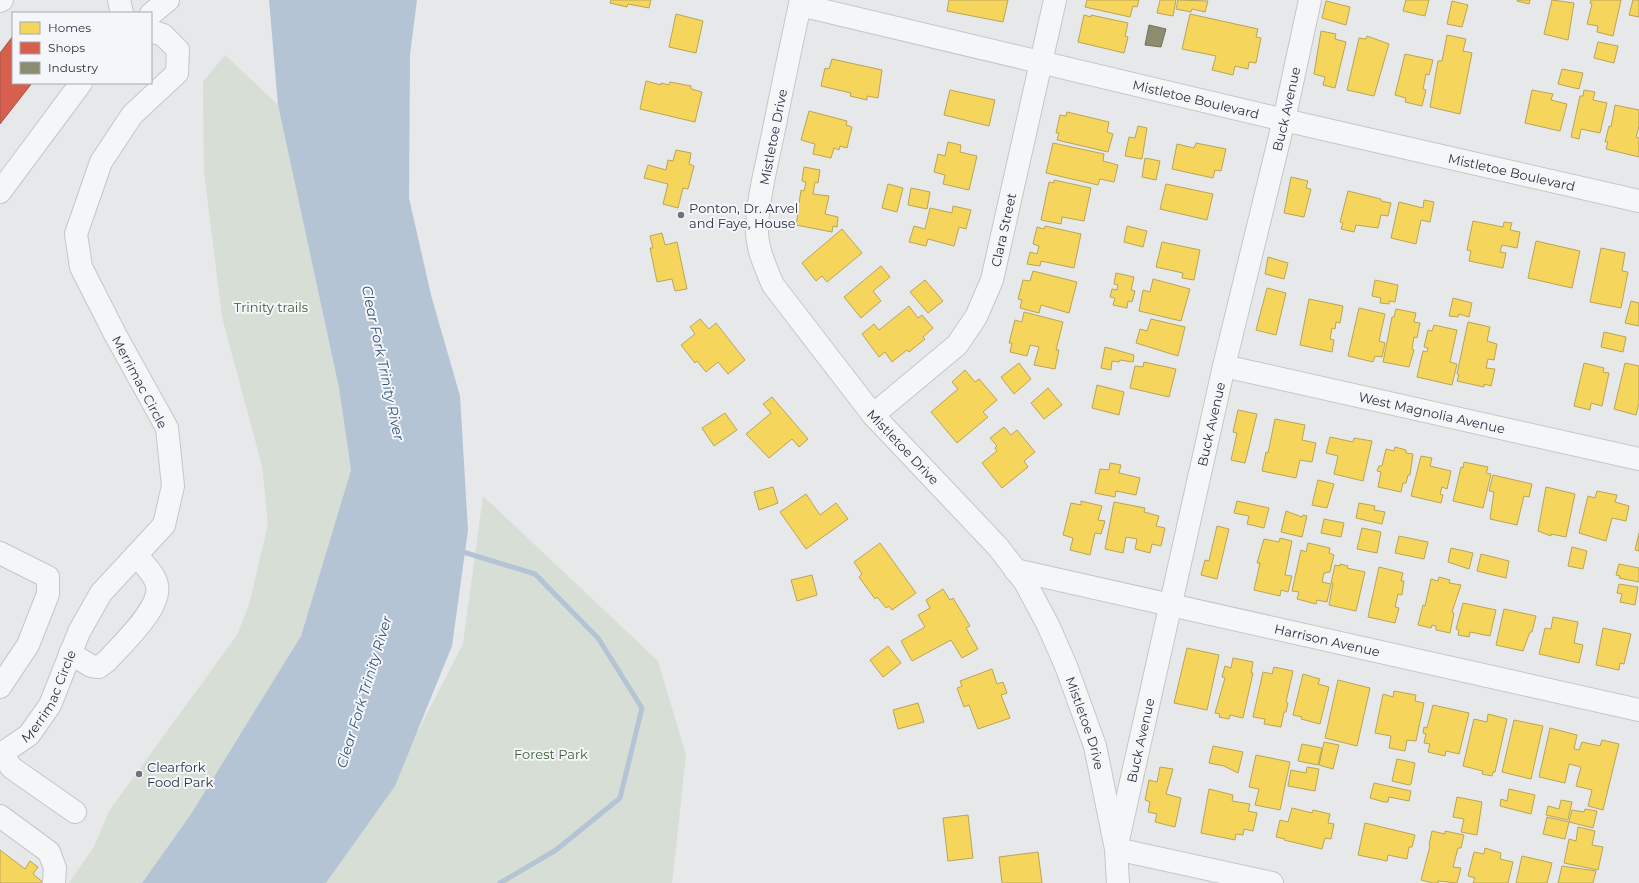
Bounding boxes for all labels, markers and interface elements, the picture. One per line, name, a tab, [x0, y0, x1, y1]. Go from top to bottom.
legend	[12, 12, 152, 84]
text: Homes	[48, 20, 91, 35]
text: Shops	[48, 40, 85, 55]
text: Industry	[48, 60, 98, 75]
street label: Buck Avenue	[1269, 65, 1303, 153]
street label: Mistletoe Boulevard	[1131, 76, 1261, 122]
street label: Mistletoe Drive	[756, 88, 790, 186]
street label: Mistletoe Boulevard	[1447, 150, 1577, 194]
street label: Clara Street	[987, 191, 1019, 268]
place label: Ponton, Dr. Arvel and Faye, House	[689, 200, 798, 231]
marker: Ponton, Dr. Arvel and Faye, House	[676, 210, 686, 220]
water label: Clear Fork Trinity River	[358, 284, 408, 443]
park label: Trinity trails	[234, 299, 308, 315]
street label: Merrimac Circle	[109, 333, 171, 431]
street label: Buck Avenue	[1194, 380, 1228, 468]
street label: West Magnolia Avenue	[1357, 388, 1507, 437]
street label: Mistletoe Drive	[864, 406, 943, 488]
water label: Clear Fork Trinity River	[332, 613, 396, 770]
street label: Harrison Avenue	[1273, 620, 1382, 660]
street label: Merrimac Circle	[18, 648, 79, 746]
street label: Mistletoe Drive	[1062, 674, 1108, 771]
street label: Buck Avenue	[1123, 696, 1158, 784]
park label: Forest Park	[514, 746, 588, 762]
place label: Clearfork Food Park	[147, 759, 213, 790]
marker: Clearfork Food Park	[134, 769, 144, 779]

